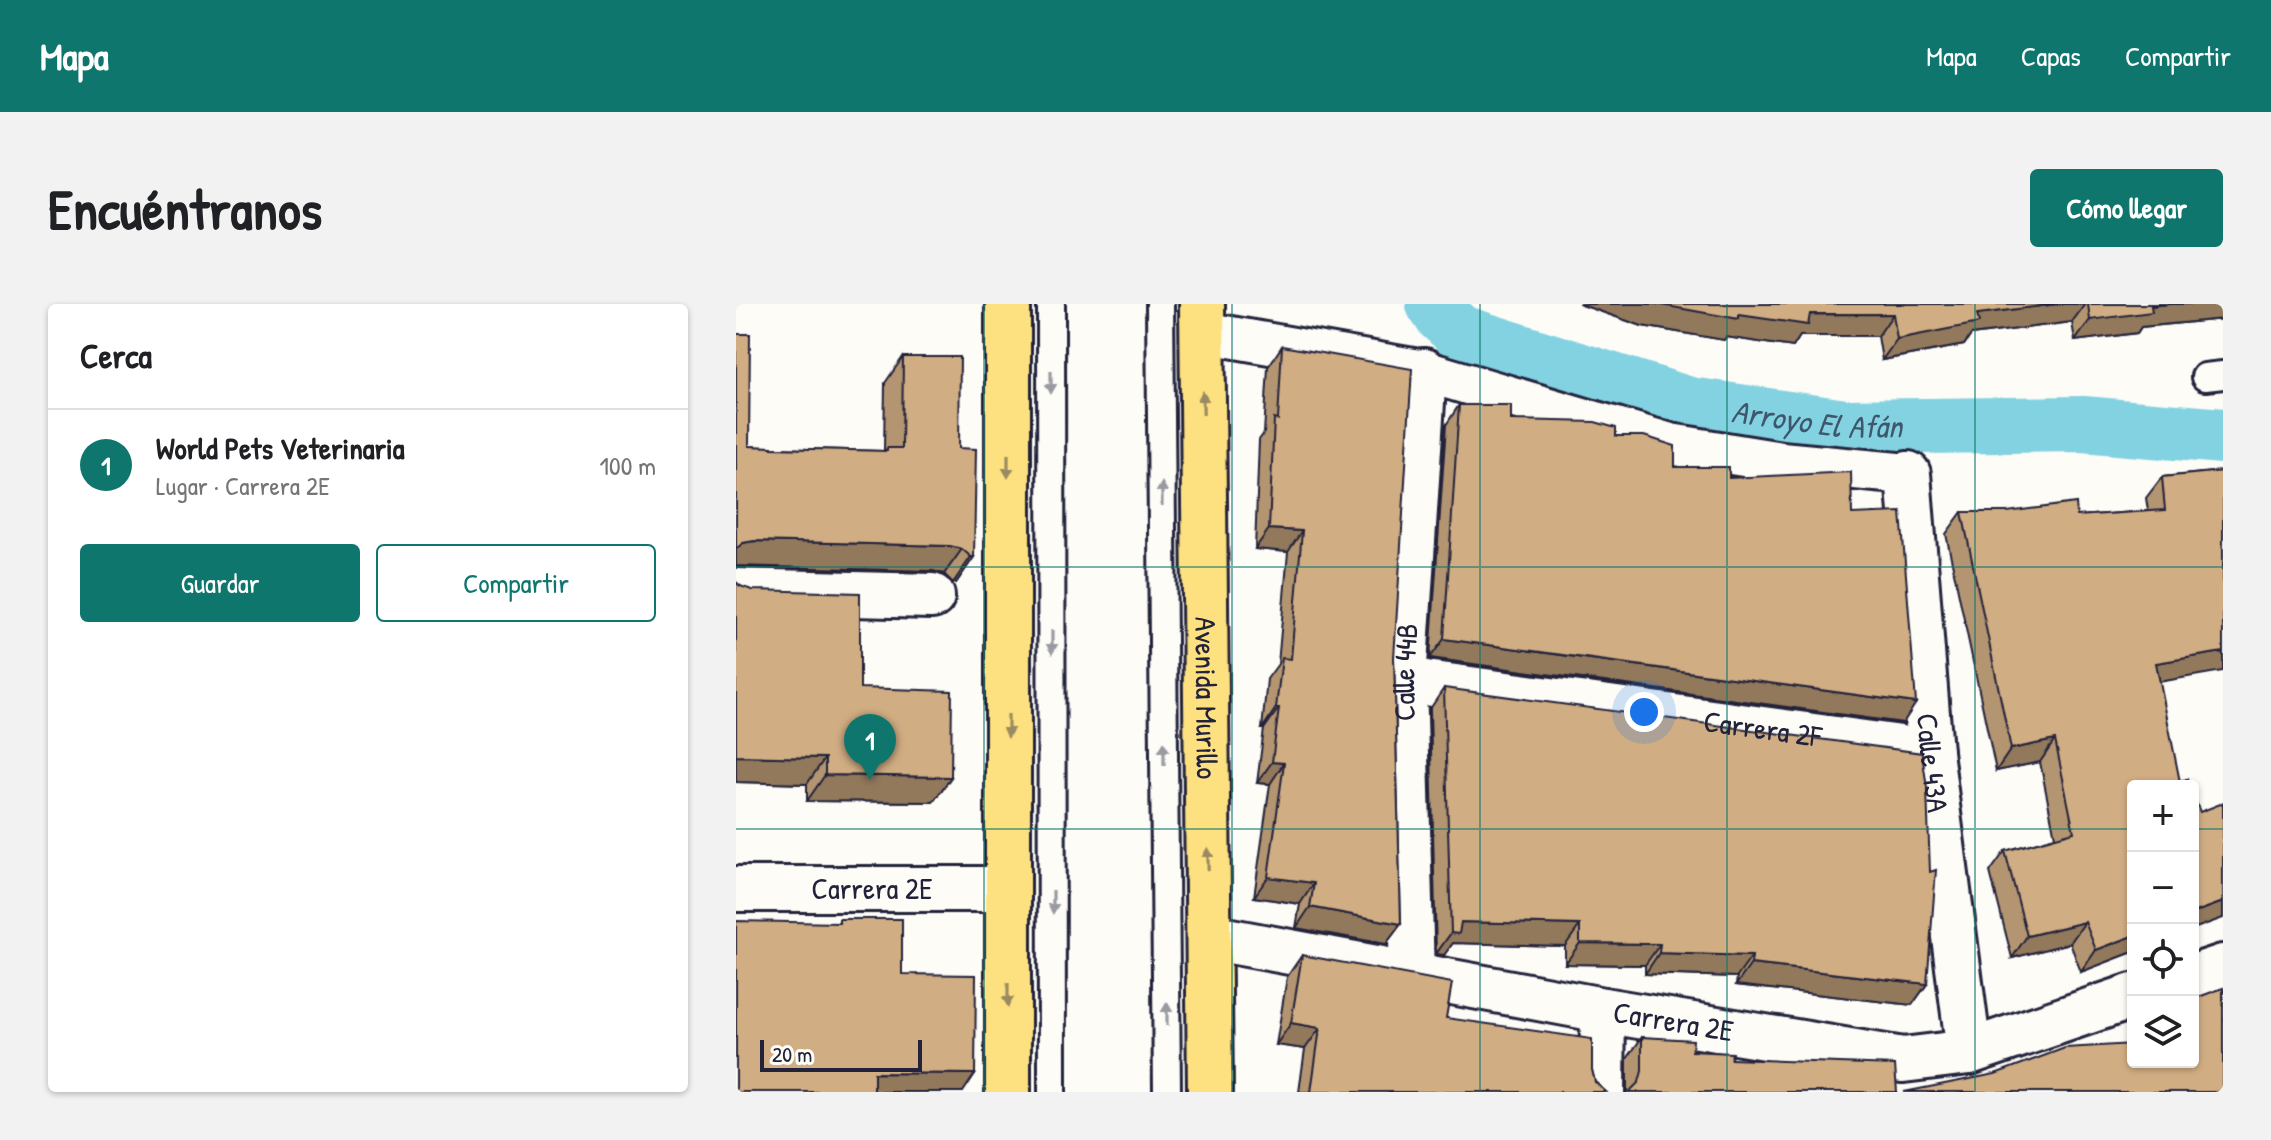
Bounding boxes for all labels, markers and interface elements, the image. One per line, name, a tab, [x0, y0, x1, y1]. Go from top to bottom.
text: Mapa	[40, 30, 109, 82]
text: Mapa	[1926, 37, 1977, 75]
text: Capas	[2021, 37, 2081, 75]
text: Compartir	[2125, 37, 2231, 75]
button: Cómo llegar	[2030, 169, 2223, 247]
text: Encuéntranos	[48, 171, 322, 246]
text: Cerca	[80, 333, 152, 379]
one-way arrow	[1045, 370, 1057, 395]
water label: Arroyo El Afán	[1729, 389, 1905, 448]
one-way arrow	[1197, 390, 1209, 415]
text: World Pets Veterinaria	[156, 428, 405, 468]
text: 1	[101, 448, 111, 483]
text: 100 m	[600, 448, 656, 483]
one-way arrow	[1002, 454, 1014, 479]
text: Lugar · Carrera 2E	[156, 468, 330, 503]
one-way arrow	[1156, 481, 1168, 506]
button: Guardar	[80, 544, 360, 622]
button: Compartir	[376, 544, 656, 622]
street label: Avenida Murillo	[1186, 617, 1228, 779]
street label: Calle 44B	[1383, 622, 1427, 722]
one-way arrow	[1046, 630, 1058, 655]
your location	[1624, 692, 1664, 732]
street label: Carrera 2F	[1701, 700, 1825, 756]
street label: Calle 43A	[1908, 712, 1959, 815]
pin: 1	[844, 714, 896, 780]
one-way arrow	[1002, 714, 1014, 739]
one-way arrow	[1158, 741, 1170, 766]
map controls	[2127, 780, 2199, 1068]
button: +	[2127, 780, 2199, 852]
one-way arrow	[1202, 846, 1214, 871]
button: −	[2127, 852, 2199, 924]
street label: Carrera 2E	[812, 868, 932, 908]
one-way arrow	[1047, 890, 1059, 915]
button: locate	[2127, 924, 2199, 996]
one-way arrow	[1002, 983, 1014, 1008]
street label: Carrera 2E	[1611, 991, 1736, 1050]
button: layers	[2127, 996, 2199, 1068]
one-way arrow	[1160, 1001, 1173, 1026]
scale bar	[760, 1036, 922, 1072]
text: 20 m	[772, 1039, 812, 1069]

